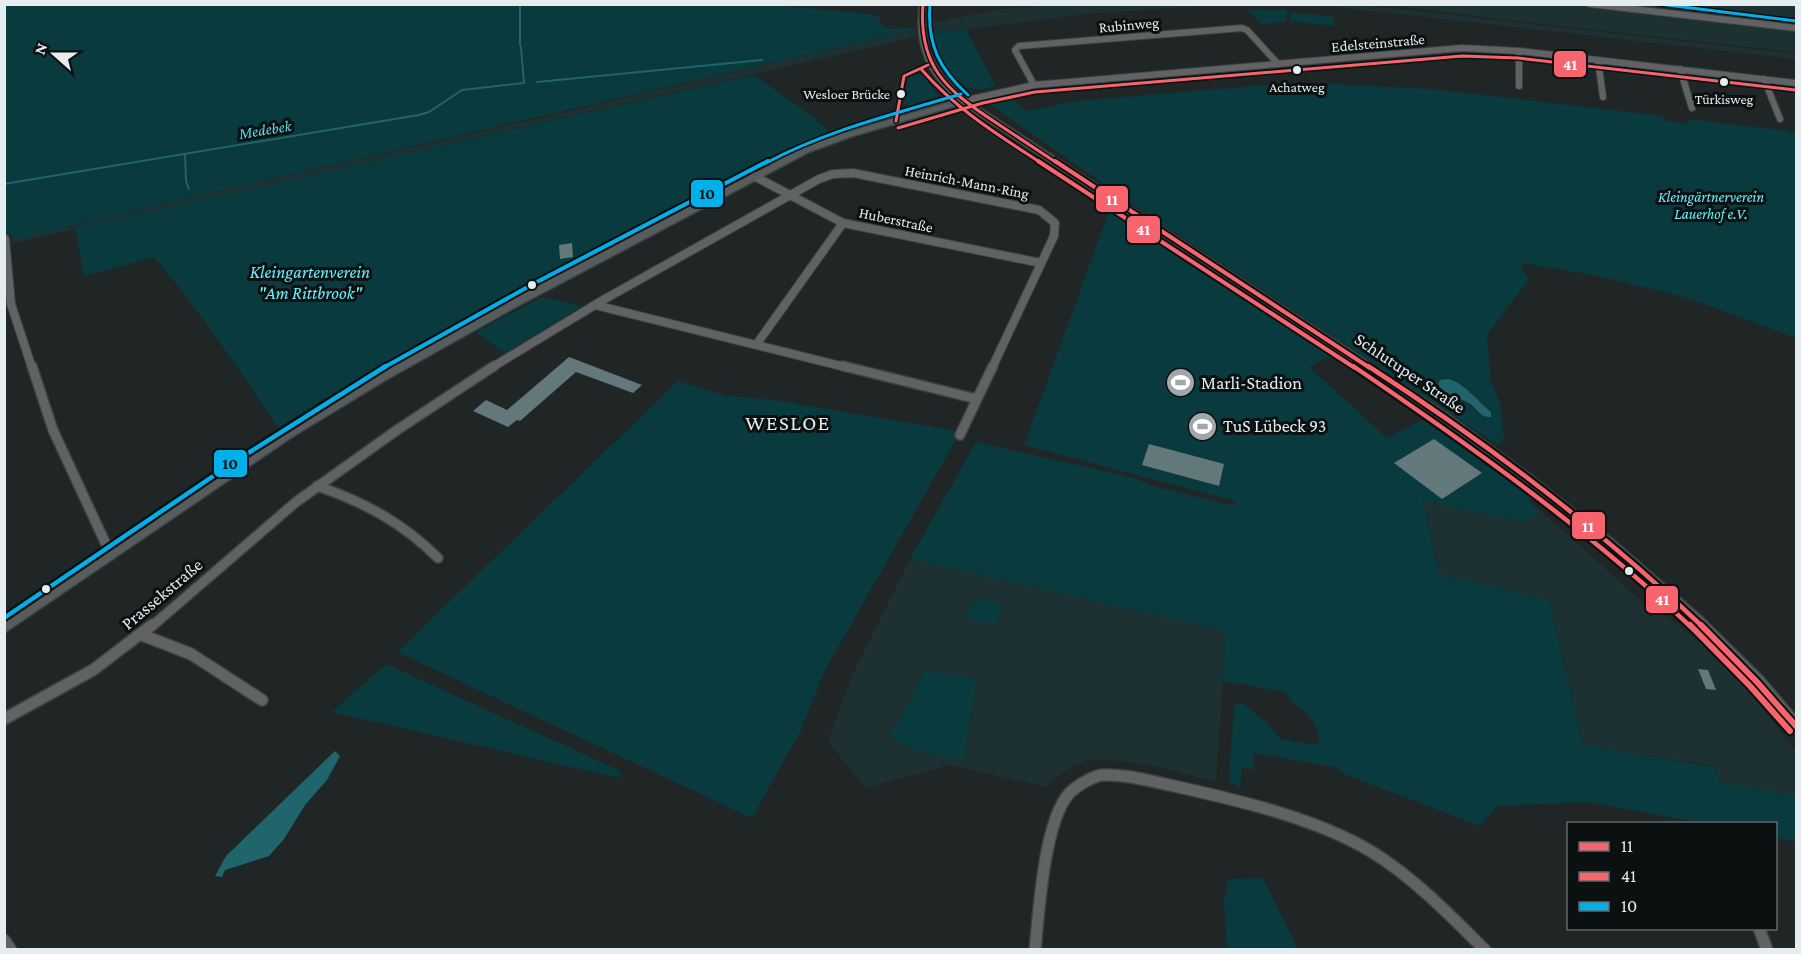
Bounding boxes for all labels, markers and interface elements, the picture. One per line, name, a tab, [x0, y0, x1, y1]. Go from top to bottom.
street label: Rubinweg	[1098, 14, 1160, 37]
north arrow	[24, 24, 84, 84]
street label: Edelsteinstraße	[1331, 31, 1426, 55]
text: N	[31, 41, 50, 57]
line badge: 41	[1553, 50, 1587, 78]
text: 41	[1563, 56, 1577, 73]
marker: Achatweg	[1291, 64, 1303, 76]
marker: Türkisweg	[1718, 76, 1730, 88]
place label: Achatweg	[1269, 79, 1325, 95]
place label: Wesloer Brücke	[803, 86, 890, 102]
marker: Wesloer Brücke	[895, 88, 907, 100]
place label: Türkisweg	[1695, 91, 1754, 107]
water label: Medebek	[237, 117, 294, 142]
street label: Heinrich-Mann-Ring	[904, 162, 1030, 203]
line badge: 10	[690, 179, 724, 208]
text: 10	[699, 185, 715, 202]
line badge: 11	[1095, 185, 1129, 213]
park label: Kleingärtnerverein Lauerhof e.V.	[1658, 189, 1764, 223]
text: 11	[1106, 191, 1118, 208]
street label: Huberstraße	[858, 204, 935, 236]
line badge: 41	[1126, 215, 1161, 244]
text: 41	[1136, 221, 1150, 238]
park label: Kleingartenverein "Am Rittbrook"	[250, 262, 370, 303]
unlabelled marker	[526, 279, 538, 291]
street label: Schlutuper Straße	[1351, 329, 1469, 417]
sports icon: Marli-Stadion	[1164, 367, 1196, 399]
place label: Marli-Stadion	[1201, 373, 1302, 393]
sports icon: TuS Lübeck 93	[1186, 410, 1218, 442]
district label: WESLOE	[745, 411, 831, 435]
place label: TuS Lübeck 93	[1223, 416, 1326, 436]
line badge: 10	[213, 449, 248, 478]
text: 10	[222, 455, 238, 472]
line badge: 11	[1571, 511, 1606, 540]
text: 11	[1582, 518, 1594, 535]
street label: Prassekstraße	[118, 554, 207, 634]
unlabelled marker	[1623, 565, 1635, 577]
unlabelled marker	[40, 583, 52, 595]
line badge: 41	[1645, 585, 1679, 614]
text: 41	[1655, 591, 1669, 608]
legend	[1567, 822, 1777, 930]
text: 11	[1621, 836, 1633, 856]
text: 41	[1621, 866, 1636, 886]
text: 10	[1621, 896, 1637, 916]

